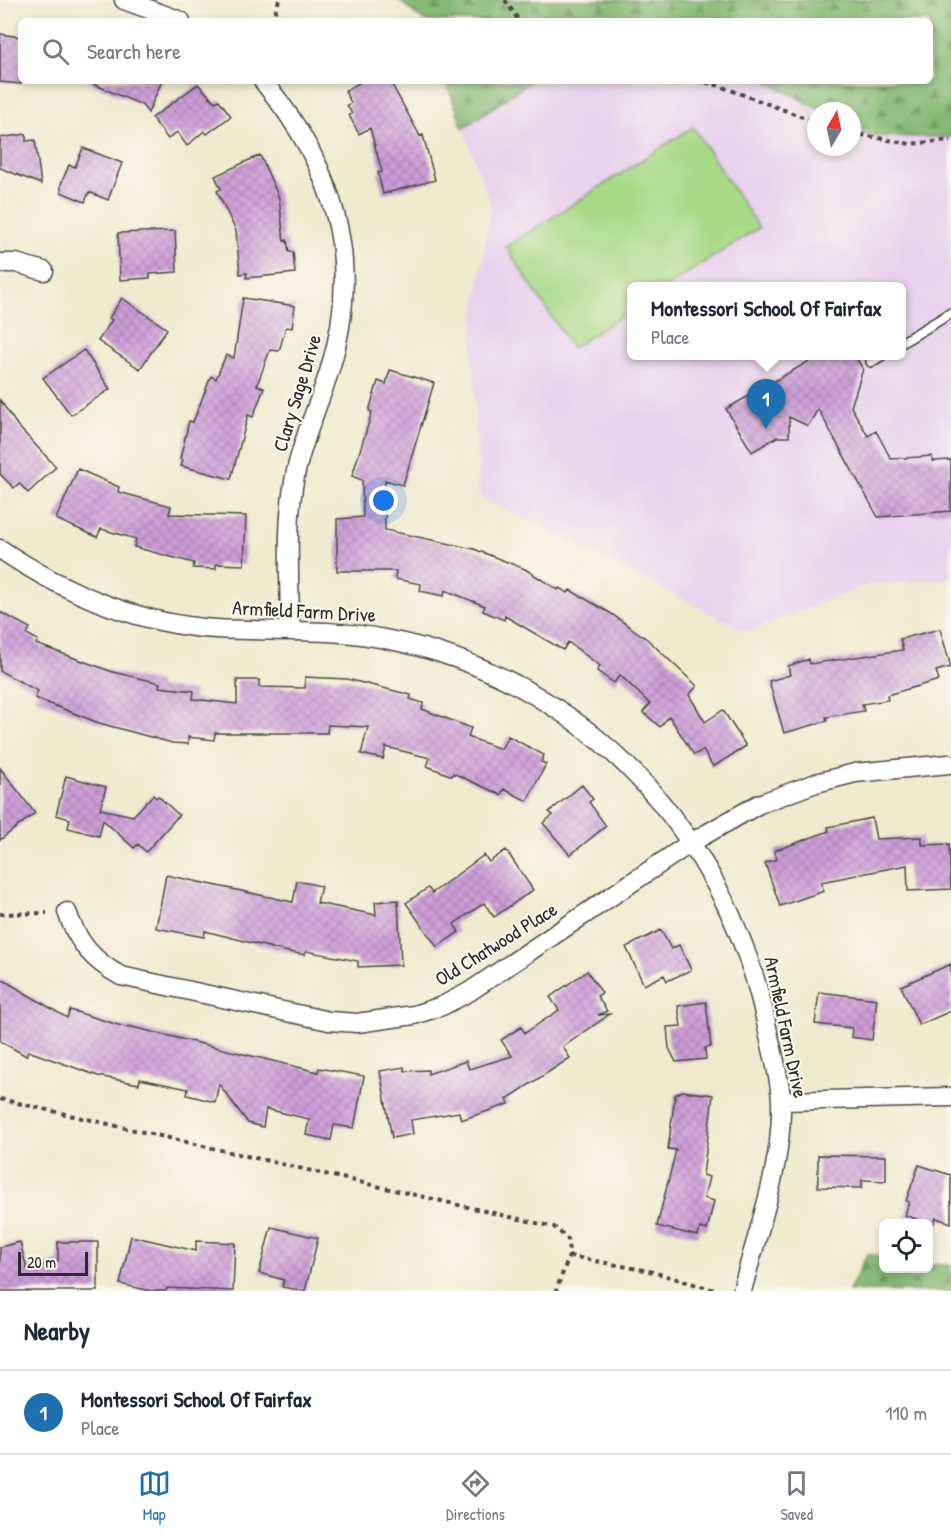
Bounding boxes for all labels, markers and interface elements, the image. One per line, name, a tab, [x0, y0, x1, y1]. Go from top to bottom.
search box	[18, 18, 933, 84]
icon: search	[39, 35, 72, 68]
text: Search here	[87, 36, 181, 66]
north arrow	[807, 102, 861, 156]
popup	[627, 282, 906, 360]
text: Montessori School Of Fairfax	[651, 293, 882, 323]
text: Place	[651, 323, 690, 350]
street label: Clary Sage Drive	[266, 331, 327, 455]
pin: 1	[746, 380, 786, 429]
your location	[369, 486, 398, 515]
street label: Armfield Farm Drive	[232, 593, 376, 628]
street label: Old Chatwood Place	[430, 895, 562, 992]
street label: Armfield Farm Drive	[758, 954, 815, 1100]
map controls	[879, 1219, 933, 1273]
button: locate	[879, 1219, 933, 1273]
scale bar	[18, 1249, 88, 1276]
text: 20 m	[27, 1251, 56, 1273]
text: Nearby	[24, 1313, 90, 1348]
text: Montessori School Of Fairfax	[81, 1384, 312, 1414]
text: 1	[40, 1399, 47, 1426]
text: 110 m	[885, 1399, 927, 1426]
text: Place	[81, 1414, 120, 1441]
tab: Map	[138, 1467, 171, 1525]
tab: Directions	[446, 1467, 505, 1525]
tab: Saved	[780, 1467, 813, 1525]

